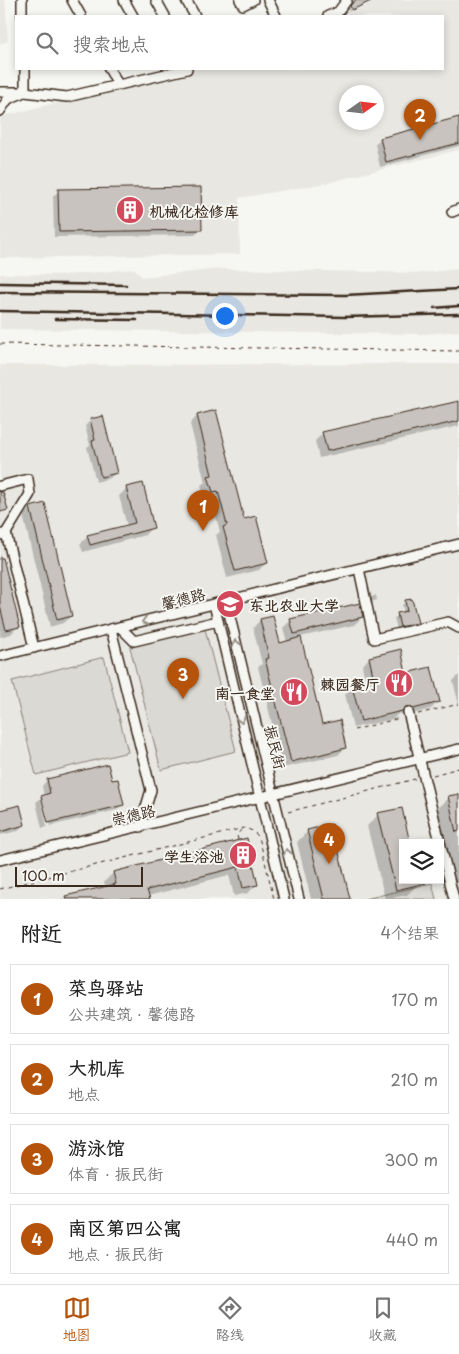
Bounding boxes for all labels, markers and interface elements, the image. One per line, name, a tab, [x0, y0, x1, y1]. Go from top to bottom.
search box	[15, 15, 444, 70]
icon: search	[33, 29, 61, 57]
text: 搜索地点	[73, 29, 149, 57]
north arrow	[339, 85, 384, 130]
pin: 2	[404, 99, 436, 140]
building icon: 机械化检修库	[115, 195, 145, 225]
place label: 机械化检修库	[149, 199, 239, 222]
your location	[212, 303, 238, 329]
pin: 1	[187, 490, 219, 531]
street label: 馨德路	[158, 581, 208, 615]
school or university icon: 东北农业大学	[215, 589, 245, 619]
place label: 东北农业大学	[249, 593, 339, 616]
one-way arrow	[140, 615, 149, 626]
one-way arrow	[231, 638, 242, 647]
pin: 3	[167, 658, 199, 699]
restaurant icon: 棘园餐厅	[384, 668, 414, 698]
place label: 棘园餐厅	[320, 672, 380, 695]
restaurant icon: 南一食堂	[279, 677, 309, 707]
place label: 南一食堂	[215, 681, 275, 704]
one-way arrow	[235, 715, 246, 724]
street label: 振民街	[259, 722, 293, 772]
street label: 崇德路	[108, 798, 158, 830]
pin: 4	[313, 823, 345, 864]
map controls	[399, 839, 444, 884]
button: layers	[399, 839, 444, 884]
building icon: 学生浴池	[228, 840, 258, 870]
place label: 学生浴池	[164, 844, 224, 867]
one-way arrow	[282, 847, 293, 856]
scale bar	[15, 864, 142, 887]
text: 100 m	[22, 865, 65, 886]
text: 附近	[20, 916, 62, 948]
text: 4个结果	[380, 920, 439, 944]
text: 菜鸟驿站	[68, 973, 144, 1001]
text: 1	[33, 987, 41, 1011]
text: 170 m	[392, 987, 438, 1011]
text: 公共建筑 · 馨德路	[68, 1001, 195, 1025]
text: 大机库	[68, 1053, 125, 1081]
text: 2	[31, 1067, 43, 1091]
text: 210 m	[390, 1067, 438, 1091]
text: 地点	[68, 1081, 100, 1105]
text: 游泳馆	[68, 1133, 125, 1161]
text: 3	[32, 1147, 42, 1171]
text: 300 m	[384, 1147, 438, 1171]
text: 体育 · 振民街	[68, 1161, 163, 1185]
text: 南区第四公寓	[68, 1213, 182, 1241]
text: 4	[32, 1227, 42, 1251]
text: 440 m	[386, 1227, 438, 1251]
text: 地点 · 振民街	[68, 1241, 163, 1265]
tab: 地图	[63, 1294, 91, 1345]
tab: 路线	[216, 1294, 244, 1345]
tab: 收藏	[369, 1294, 397, 1345]

